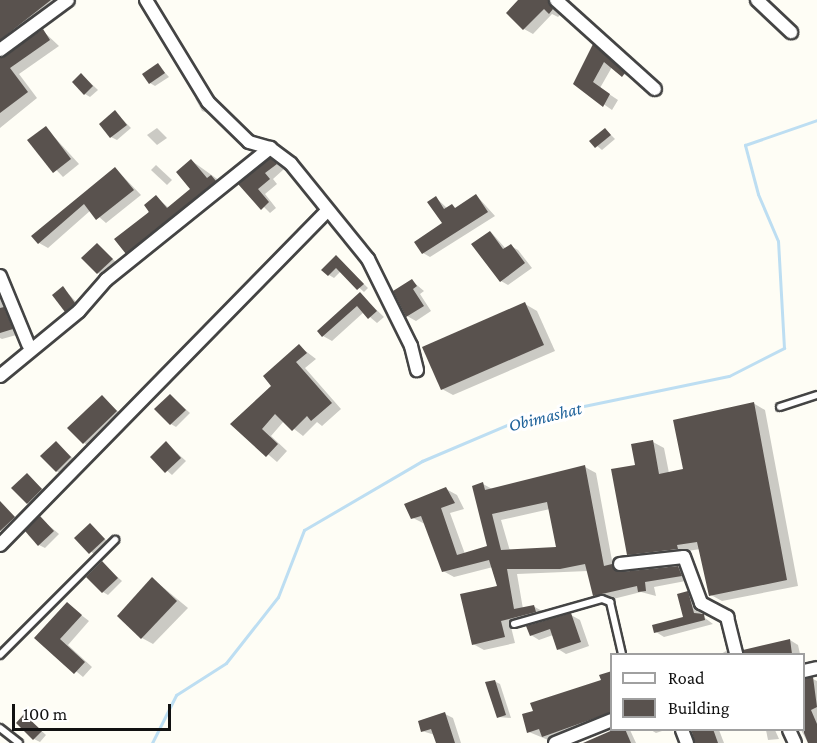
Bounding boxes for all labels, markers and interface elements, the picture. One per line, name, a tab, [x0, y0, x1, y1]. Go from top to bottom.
water label: Obimashat	[506, 397, 584, 437]
legend	[610, 653, 805, 731]
text: Road	[668, 668, 705, 688]
scale bar	[15, 692, 174, 730]
text: Building	[668, 698, 729, 718]
text: 100 m	[23, 704, 67, 724]

